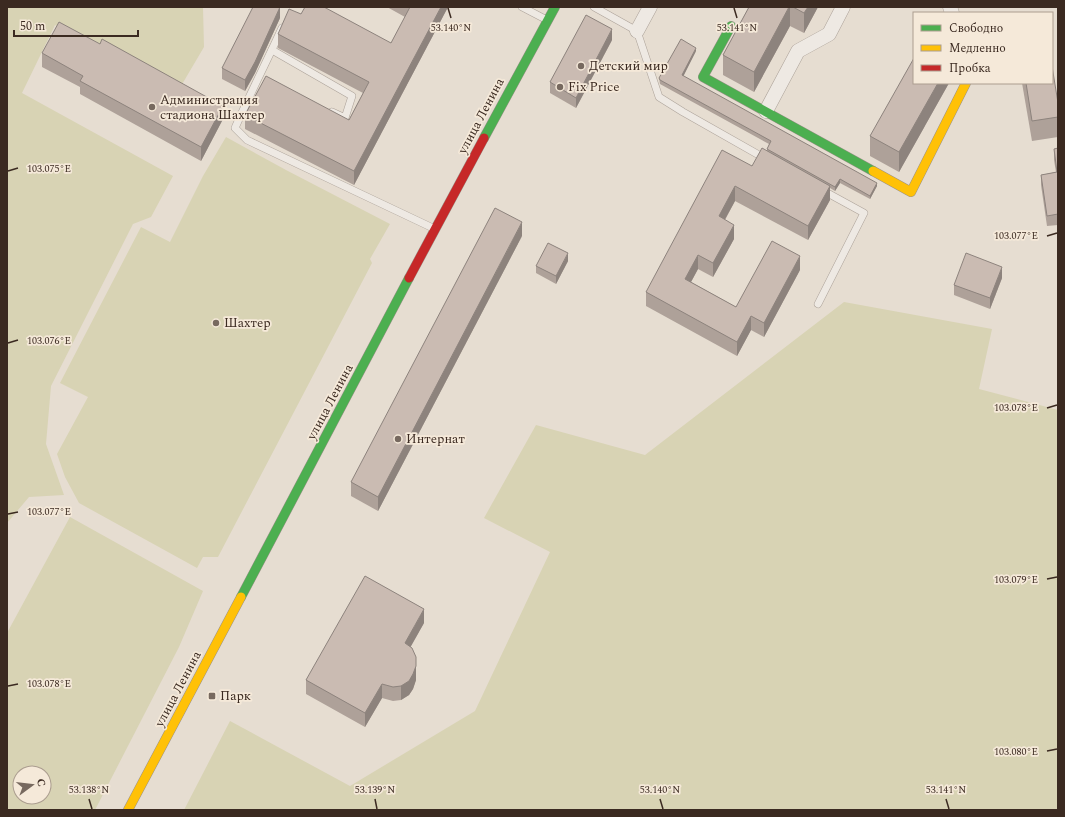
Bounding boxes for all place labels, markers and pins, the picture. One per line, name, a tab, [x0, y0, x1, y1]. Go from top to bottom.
place label: Детский мир	[589, 56, 668, 76]
marker: Детский мир	[576, 61, 586, 71]
place label: Fix Price	[568, 77, 620, 97]
marker: Fix Price	[555, 82, 565, 92]
place label: Администрация стадиона Шахтер	[160, 90, 265, 125]
marker: Администрация стадиона Шахтер	[147, 102, 157, 112]
place label: Шахтер	[224, 313, 271, 333]
marker: Шахтер	[211, 318, 221, 328]
place label: Интернат	[406, 429, 465, 449]
marker: Интернат	[393, 434, 403, 444]
place label: Парк	[220, 686, 251, 706]
marker: Парк	[207, 691, 217, 701]

